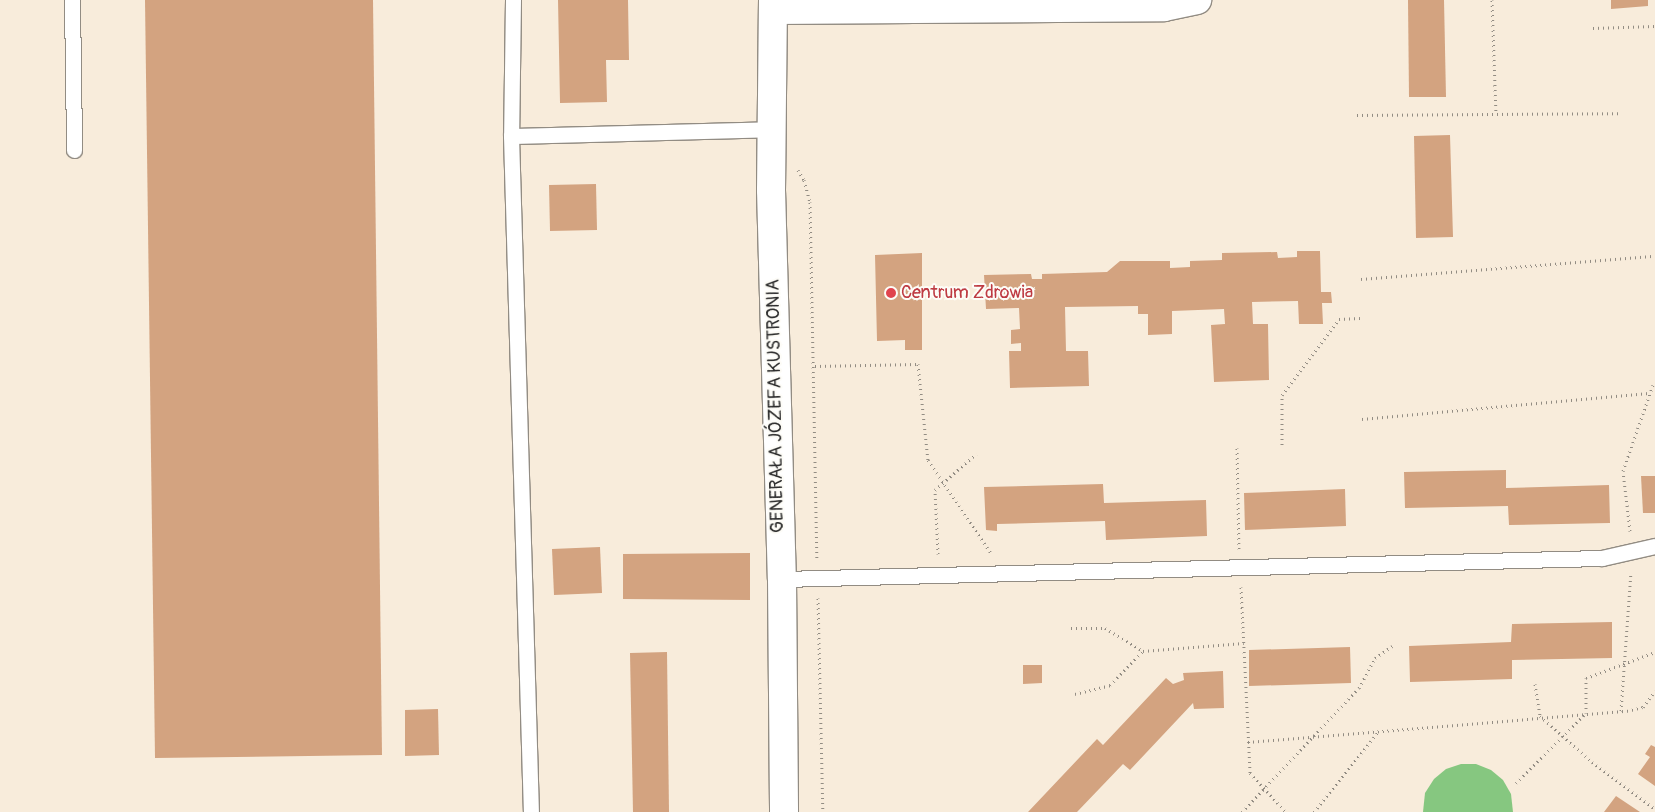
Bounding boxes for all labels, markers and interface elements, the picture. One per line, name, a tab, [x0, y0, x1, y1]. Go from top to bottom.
street label: GENERAŁA JÓZEFA KUSTRONIA	[763, 279, 789, 533]
place label: Centrum Zdrowia	[901, 282, 1033, 304]
marker: Centrum Zdrowia	[885, 287, 897, 299]

